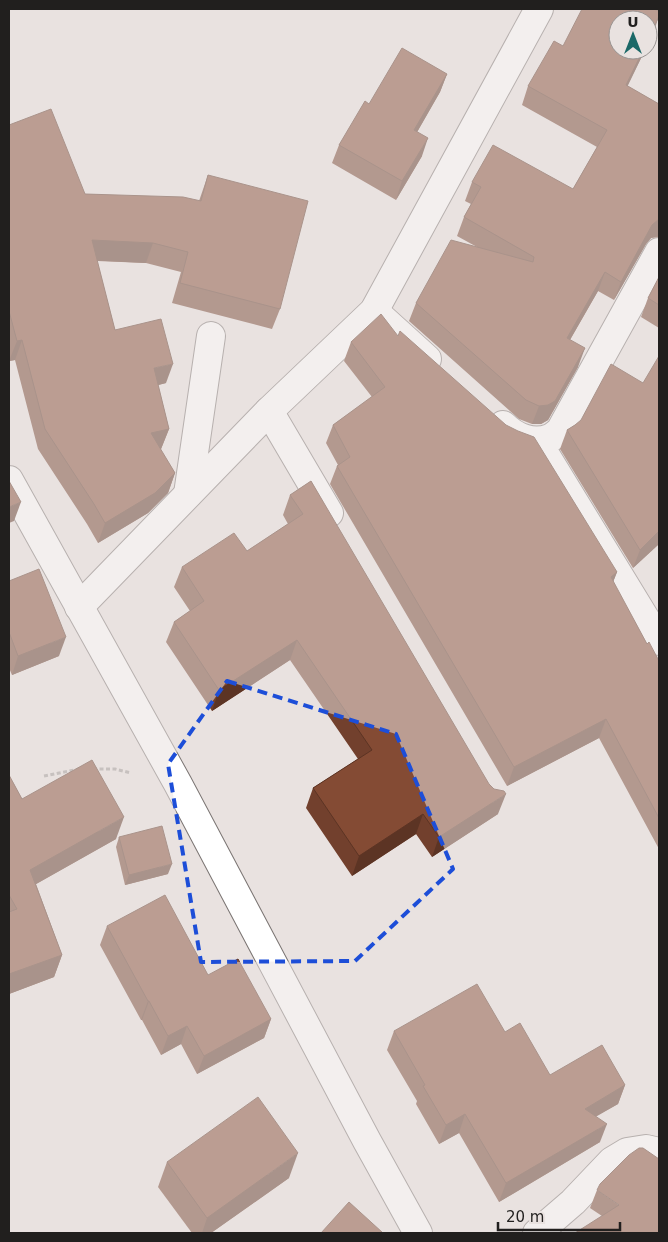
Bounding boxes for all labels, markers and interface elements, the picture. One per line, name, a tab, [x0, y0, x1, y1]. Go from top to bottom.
north arrow	[608, 10, 658, 60]
text: U	[627, 14, 639, 30]
scale bar	[498, 1200, 620, 1232]
text: 20 m	[506, 1208, 544, 1226]

